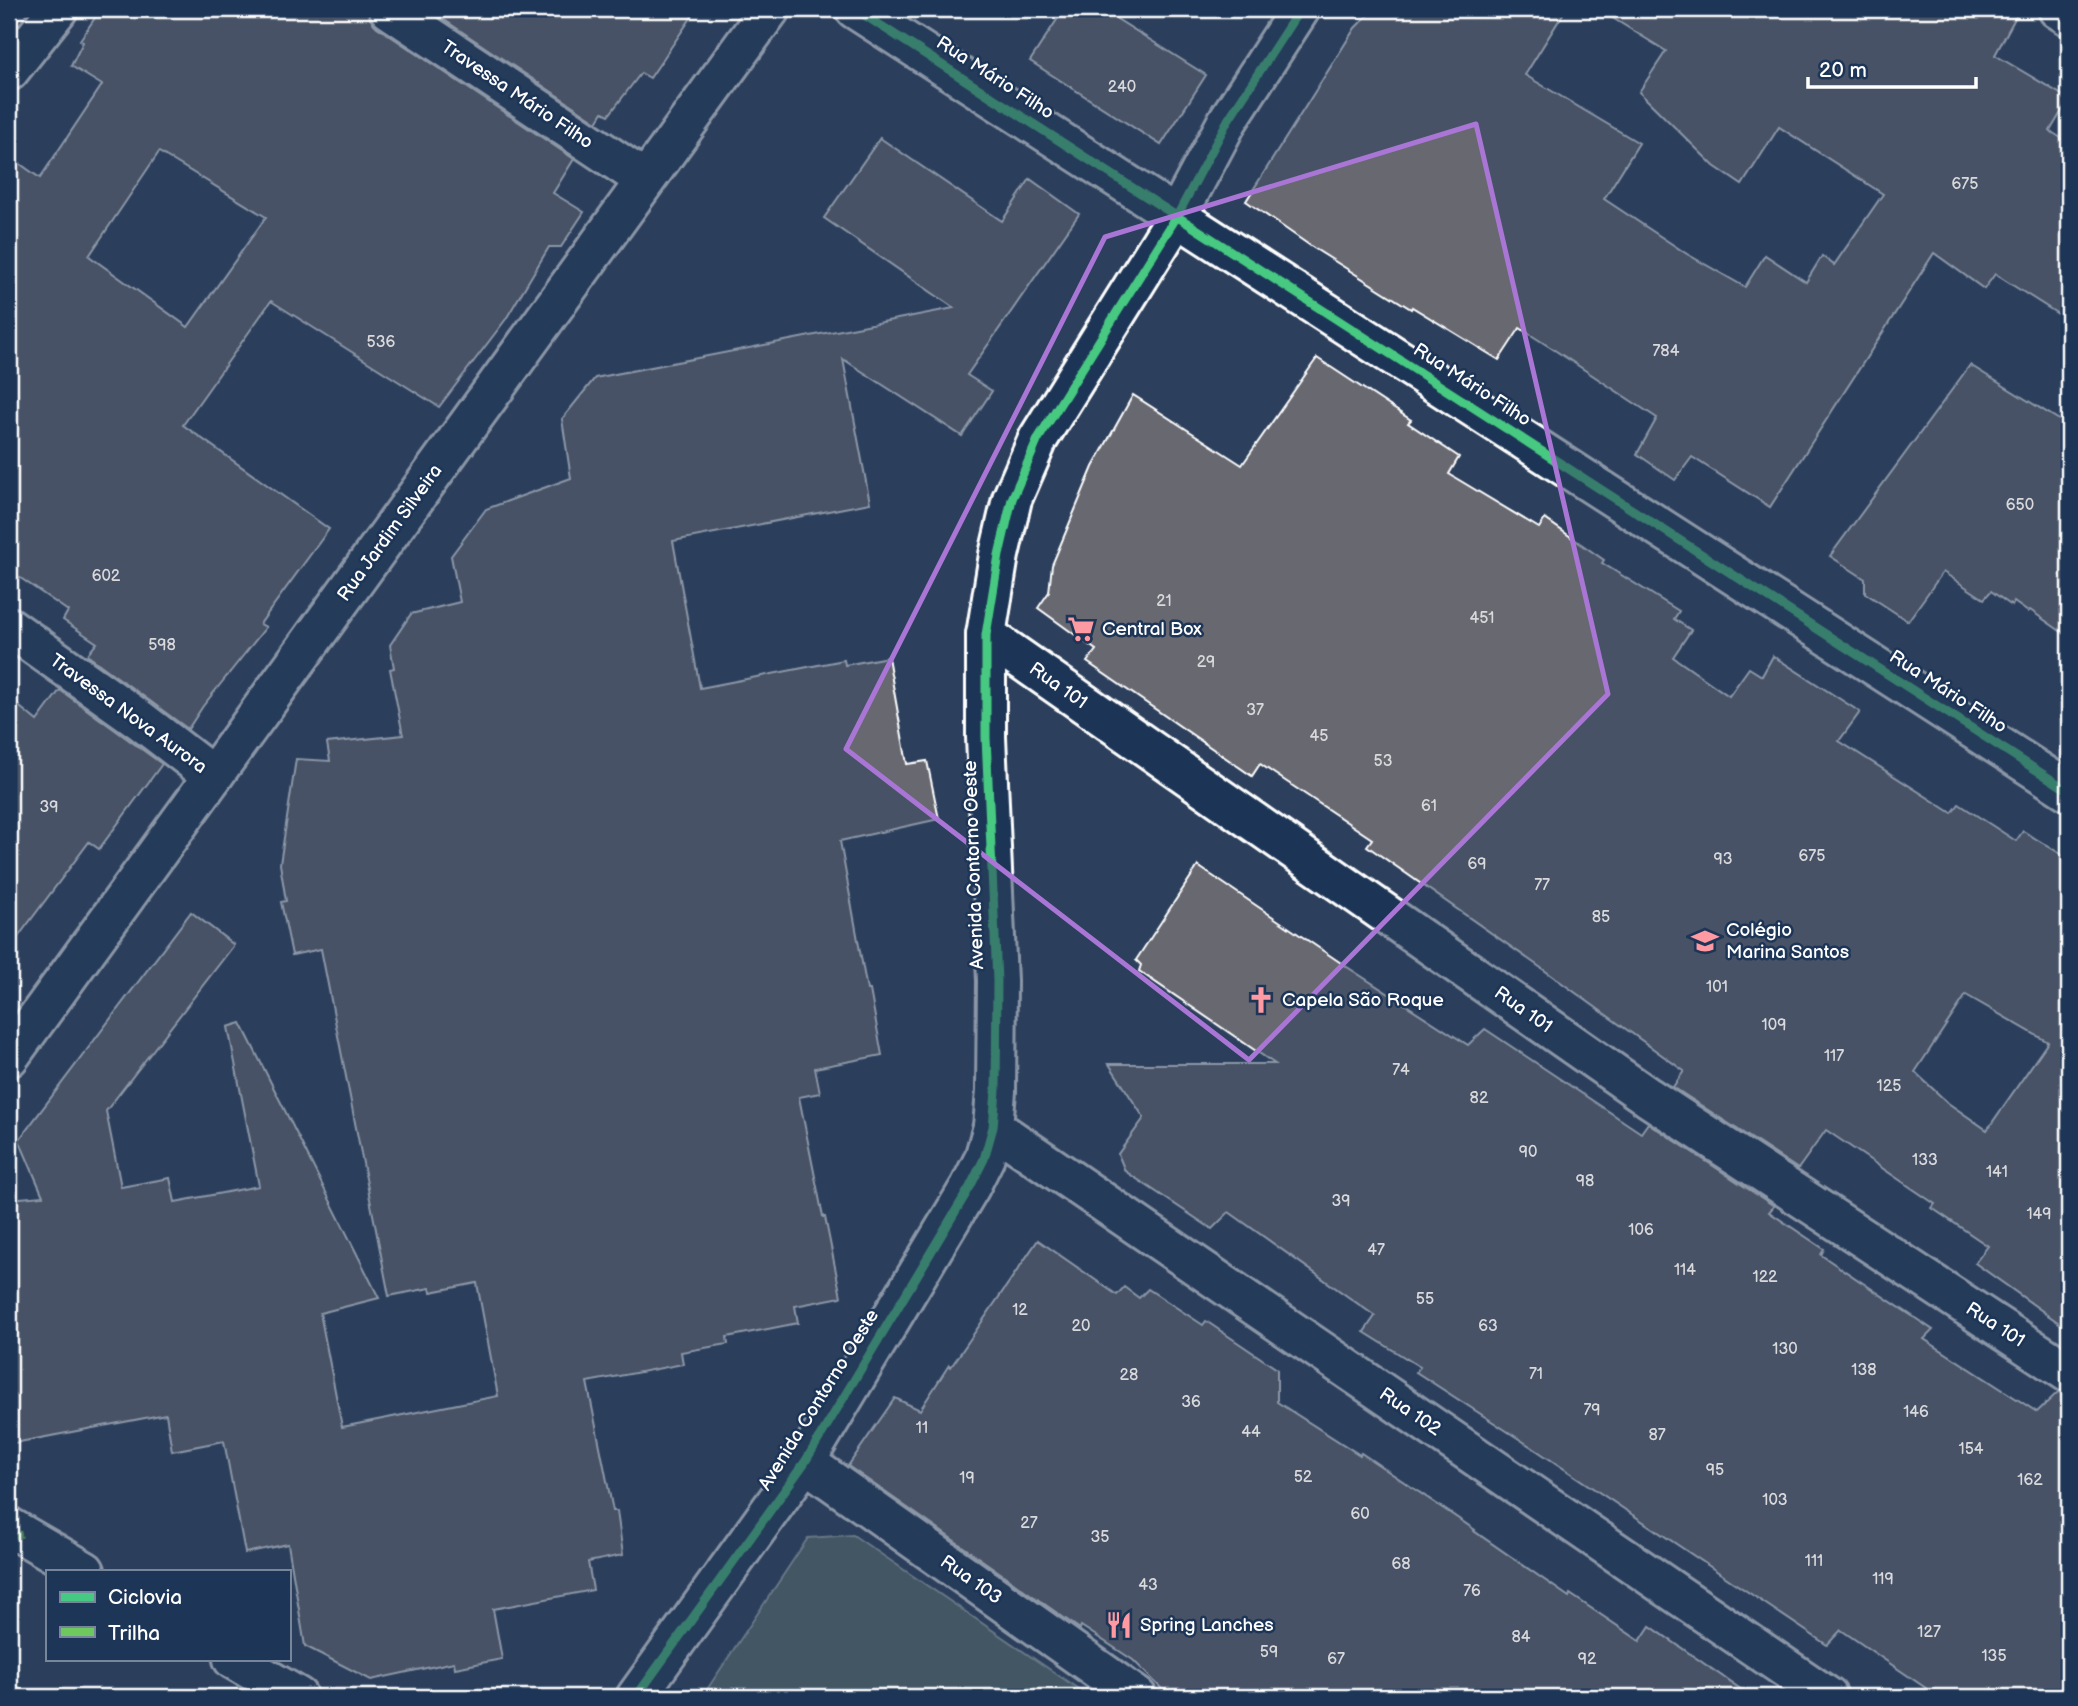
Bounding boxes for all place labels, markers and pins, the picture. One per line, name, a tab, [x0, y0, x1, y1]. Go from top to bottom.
supermarket icon: Central Box	[1066, 614, 1096, 644]
place label: Central Box	[1102, 618, 1202, 641]
place label: Colégio Marina Santos	[1726, 919, 1849, 964]
school or university icon: Colégio Marina Santos	[1690, 926, 1720, 956]
church icon: Capela São Roque	[1246, 985, 1276, 1015]
place label: Capela São Roque	[1282, 989, 1444, 1012]
restaurant icon: Spring Lanches	[1104, 1610, 1134, 1640]
place label: Spring Lanches	[1140, 1614, 1274, 1637]

